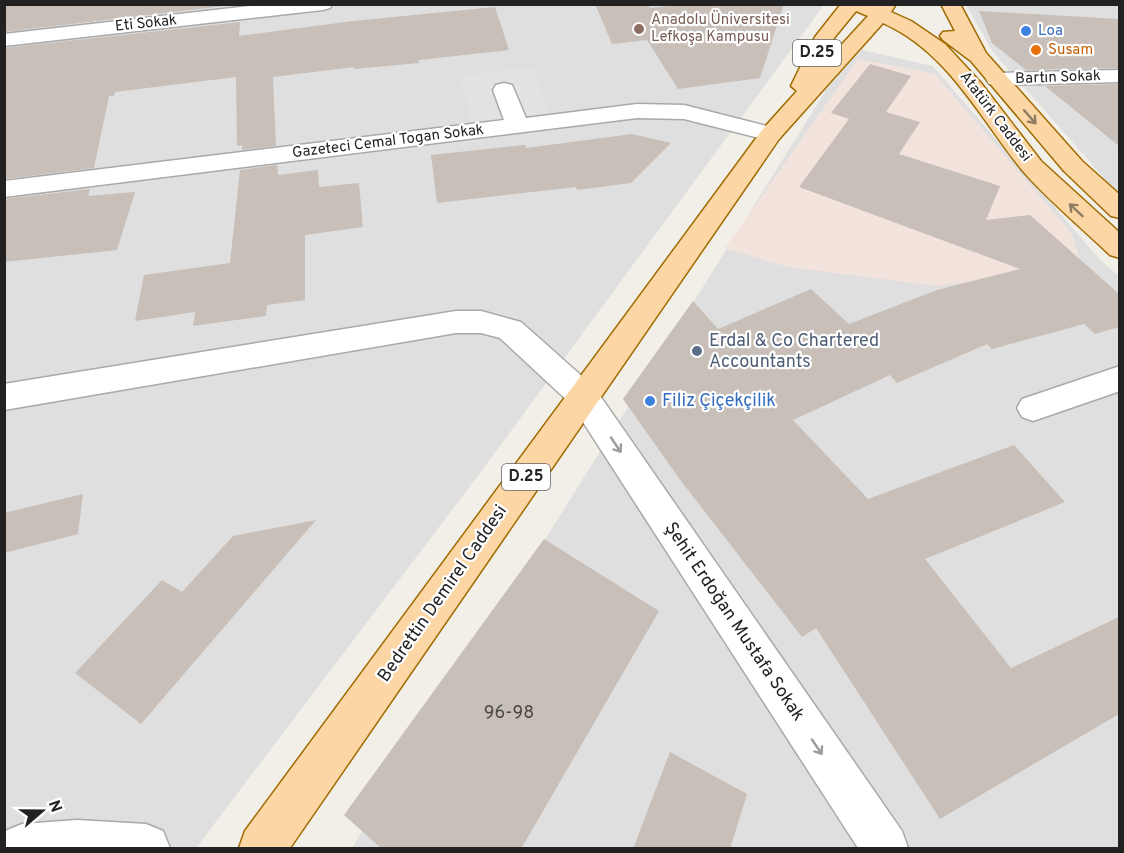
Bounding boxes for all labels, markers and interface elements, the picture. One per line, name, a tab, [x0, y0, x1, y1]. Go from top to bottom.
place label: Anadolu Üniversitesi Lefkoşa Kampusu	[651, 10, 790, 47]
street label: Eti Sokak	[114, 11, 178, 37]
marker: Anadolu Üniversitesi Lefkoşa Kampusu	[632, 22, 646, 36]
place label: Loa	[1038, 22, 1063, 41]
marker: Loa	[1019, 24, 1033, 38]
road number: D.25	[793, 40, 841, 66]
place label: Susam	[1048, 41, 1093, 60]
marker: Susam	[1029, 43, 1043, 57]
street label: Bartın Sokak	[1015, 67, 1101, 89]
street label: Atatürk Caddesi	[955, 68, 1035, 166]
one-way arrow	[1023, 109, 1037, 124]
street label: Gazeteci Cemal Togan Sokak	[291, 121, 485, 163]
one-way arrow	[1069, 202, 1084, 217]
place label: Erdal & Co Chartered Accountants	[709, 330, 879, 374]
marker: Erdal & Co Chartered Accountants	[690, 344, 704, 358]
place label: Filiz Çiçekçilik	[662, 390, 776, 413]
marker: Filiz Çiçekçilik	[643, 394, 657, 408]
one-way arrow	[609, 436, 622, 453]
road number: D.25	[502, 464, 550, 490]
street label: Bedrettin Demirel Caddesi	[373, 501, 513, 687]
street label: Şehit Erdoğan Mustafa Sokak	[659, 518, 809, 726]
house number: 96-98	[484, 702, 534, 725]
one-way arrow	[811, 738, 823, 754]
north arrow	[12, 781, 72, 841]
text: N	[43, 798, 66, 815]

